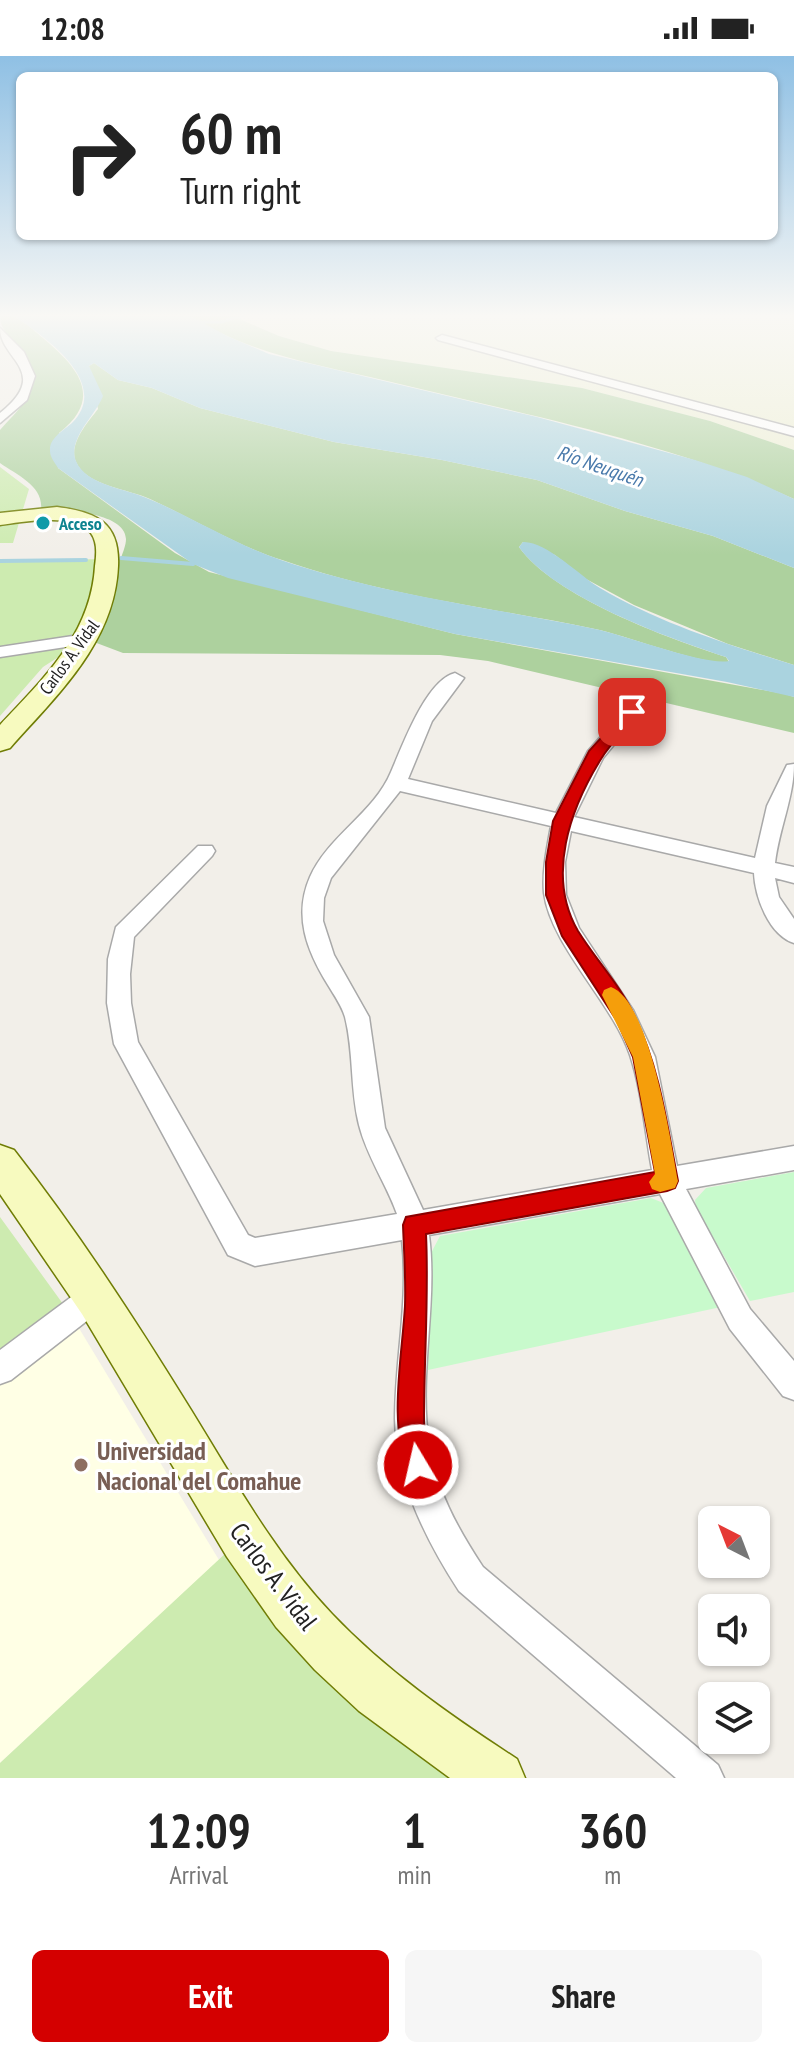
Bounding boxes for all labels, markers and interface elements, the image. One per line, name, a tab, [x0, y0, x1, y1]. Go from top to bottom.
text: 12:08	[40, 9, 105, 48]
text: 60 m	[180, 97, 282, 169]
icon: right	[48, 104, 152, 208]
text: Turn right	[180, 167, 301, 214]
water label: Río Neuquén	[554, 439, 647, 493]
place label: Acceso	[58, 512, 102, 535]
marker: Acceso	[34, 514, 52, 532]
street label: Carlos A. Vidal	[34, 614, 104, 699]
pin	[598, 678, 666, 746]
icon: arrive	[610, 690, 654, 734]
position arrow	[376, 1423, 460, 1507]
place label: Universidad Nacional del Comahue	[97, 1434, 301, 1497]
marker: Universidad Nacional del Comahue	[72, 1456, 90, 1474]
north arrow	[698, 1506, 770, 1578]
map controls	[698, 1506, 770, 1754]
street label: Carlos A. Vidal	[223, 1516, 325, 1636]
button: sound	[698, 1594, 770, 1666]
button: layers	[698, 1682, 770, 1754]
text: 12:09	[147, 1799, 251, 1861]
text: 1	[403, 1799, 426, 1861]
text: 360	[578, 1799, 647, 1861]
text: Arrival	[169, 1858, 228, 1891]
text: min	[397, 1858, 431, 1891]
text: m	[604, 1858, 621, 1891]
button: Exit	[32, 1950, 389, 2042]
button: Share	[405, 1950, 762, 2042]

